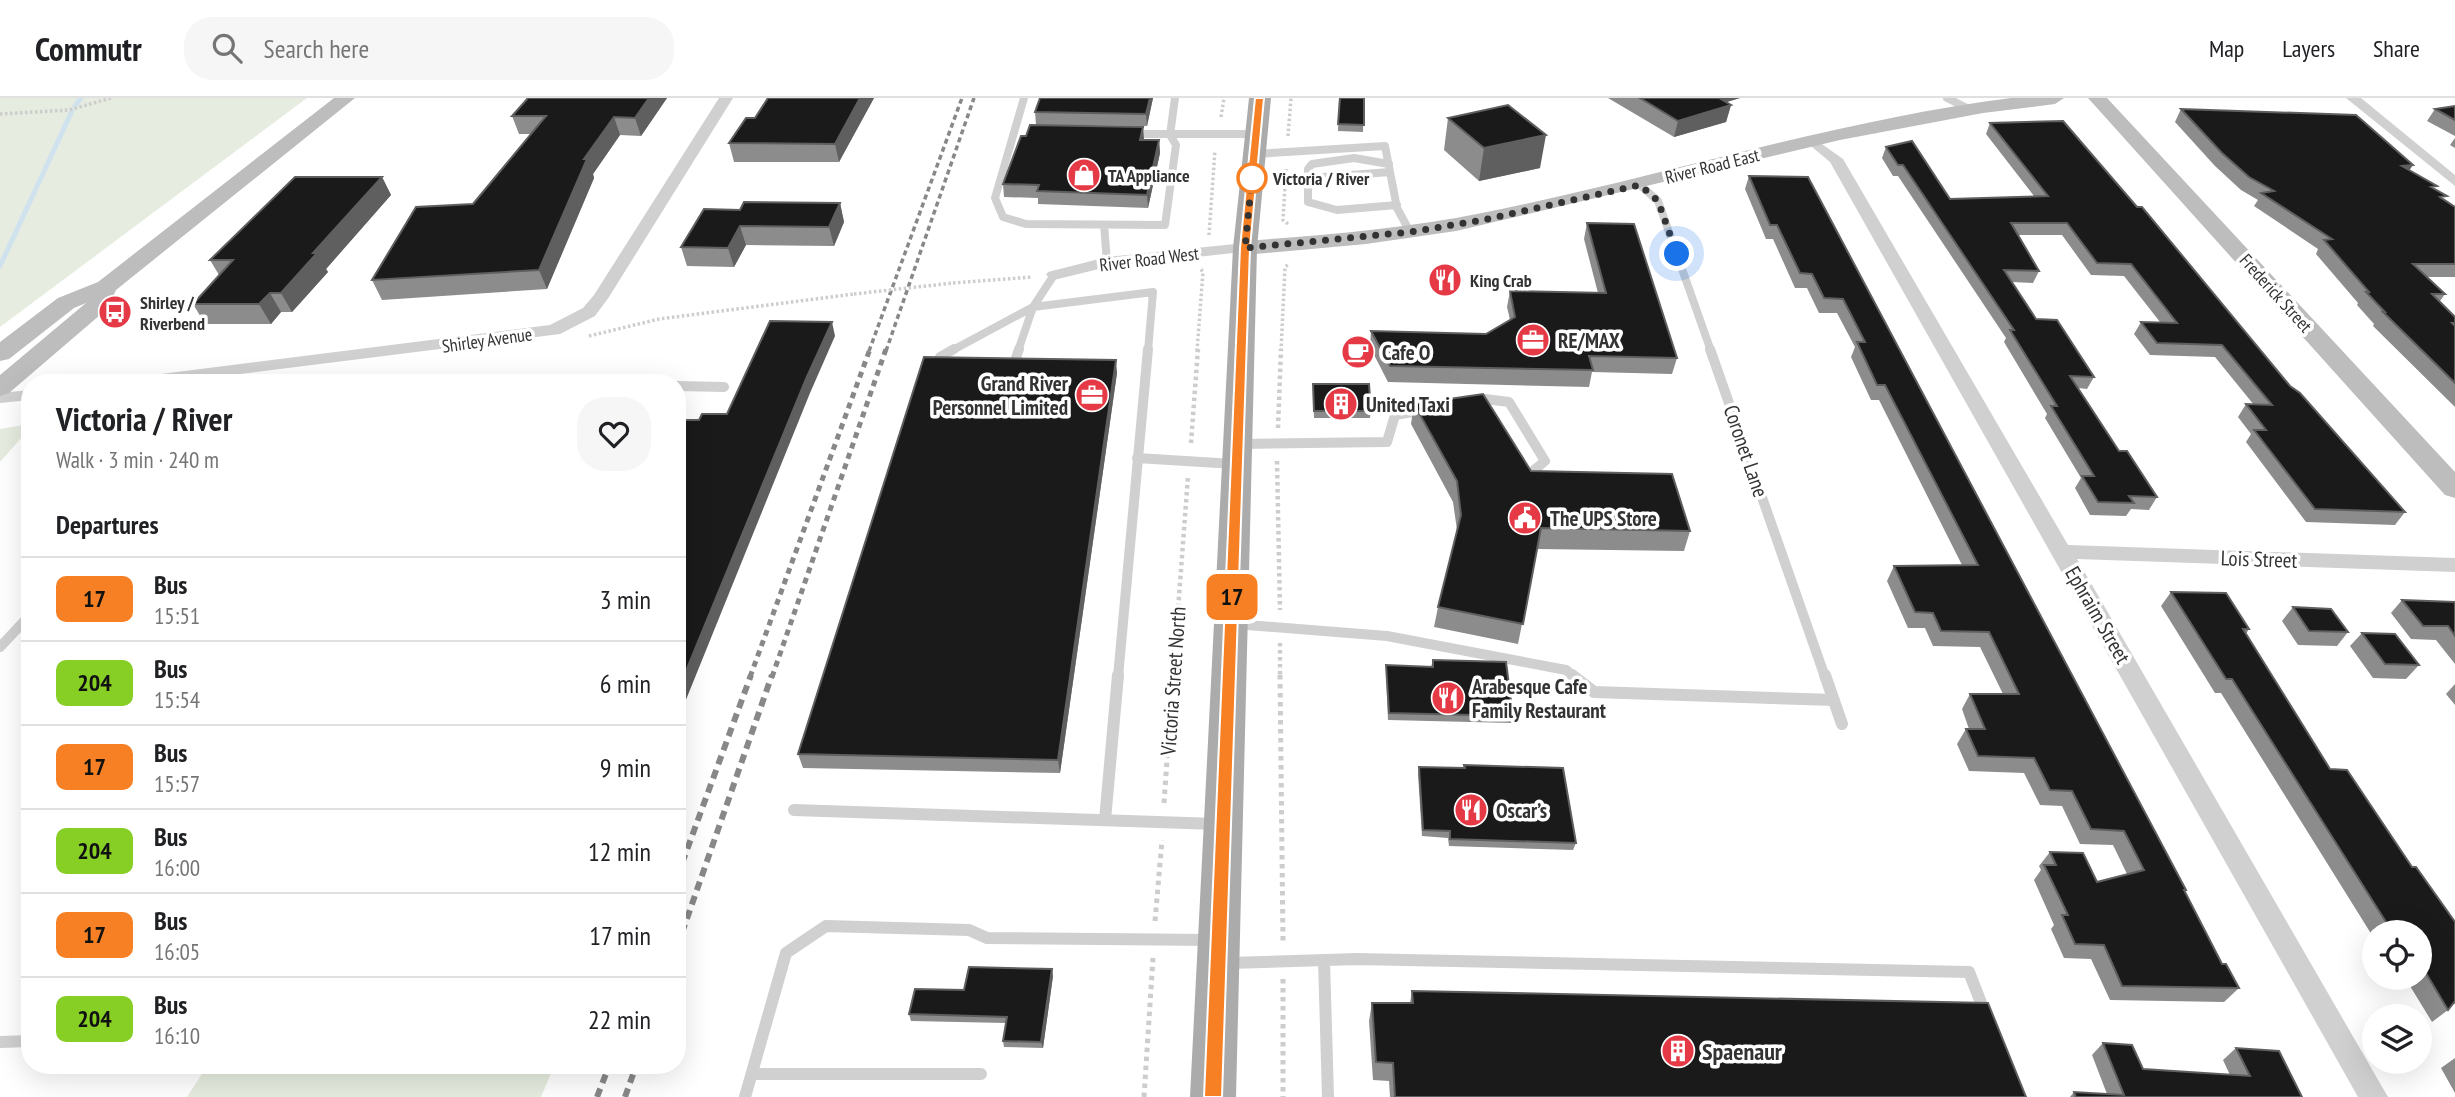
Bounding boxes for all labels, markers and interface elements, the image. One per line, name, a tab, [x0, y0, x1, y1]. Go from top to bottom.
search box	[184, 17, 674, 80]
text: Commutr	[35, 27, 142, 70]
icon: search	[208, 29, 246, 67]
text: Search here	[264, 32, 369, 65]
text: Map	[2209, 33, 2244, 64]
text: Layers	[2282, 33, 2335, 64]
text: Share	[2373, 33, 2420, 64]
street label: River Road East	[1663, 143, 1761, 189]
shop icon: TA Appliance	[1065, 156, 1103, 194]
marker: Victoria / River	[1237, 163, 1267, 193]
place label: TA Appliance	[1108, 164, 1190, 187]
place label: Victoria / River	[1272, 167, 1370, 190]
your location	[1659, 236, 1694, 271]
street label: River Road West	[1098, 241, 1200, 277]
street label: Frederick Street	[2235, 249, 2317, 337]
restaurant icon: King Crab	[1426, 261, 1464, 299]
place label: King Crab	[1470, 269, 1532, 292]
place label: Shirley / Riverbend	[140, 291, 205, 335]
bus stop icon: Shirley / Riverbend	[96, 293, 134, 331]
office icon: RE/MAX	[1514, 321, 1552, 359]
street label: Shirley Avenue	[440, 322, 534, 358]
place label: RE/MAX	[1558, 327, 1620, 354]
cafe icon: Cafe O	[1339, 333, 1377, 371]
place label: Cafe O	[1382, 339, 1430, 366]
place label: Grand River Personnel Limited	[933, 370, 1069, 421]
office icon: Grand River Personnel Limited	[1073, 376, 1111, 414]
building icon: United Taxi	[1322, 385, 1360, 423]
place label: United Taxi	[1366, 391, 1450, 418]
text: Victoria / River	[56, 397, 232, 440]
button: heart	[577, 397, 651, 471]
street label: Coronet Lane	[1718, 401, 1774, 501]
text: Walk · 3 min · 240 m	[56, 445, 219, 474]
public building icon: The UPS Store	[1506, 499, 1544, 537]
place label: The UPS Store	[1550, 505, 1657, 532]
text: Departures	[56, 508, 159, 541]
street label: Lois Street	[2220, 544, 2298, 574]
street label: Ephraim Street	[2059, 562, 2137, 669]
text: Bus	[154, 568, 187, 601]
line badge: 17	[1200, 574, 1264, 620]
text: 17	[1221, 581, 1243, 612]
text: 17	[83, 583, 106, 614]
text: 3 min	[600, 583, 651, 616]
text: 15:51	[154, 601, 200, 630]
street label: Victoria Street North	[1154, 606, 1192, 757]
text: Bus	[154, 652, 187, 685]
text: 204	[77, 667, 112, 698]
text: 6 min	[600, 667, 651, 700]
place label: Arabesque Cafe Family Restaurant	[1471, 673, 1606, 724]
restaurant icon: Arabesque Cafe Family Restaurant	[1429, 679, 1467, 717]
text: 15:54	[154, 685, 200, 714]
text: Bus	[154, 736, 187, 769]
text: 17	[83, 751, 106, 782]
text: 9 min	[600, 751, 651, 784]
text: 15:57	[154, 769, 200, 798]
restaurant icon: Oscar’s	[1452, 791, 1490, 829]
place label: Oscar’s	[1496, 797, 1547, 824]
text: Bus	[154, 820, 187, 853]
text: 204	[77, 835, 112, 866]
text: 12 min	[588, 835, 651, 868]
text: 16:00	[154, 853, 200, 882]
text: Bus	[154, 904, 187, 937]
text: 17	[83, 919, 106, 950]
text: 17 min	[589, 919, 651, 952]
map controls	[2362, 920, 2432, 1074]
button: locate	[2362, 920, 2432, 990]
text: 16:05	[154, 937, 200, 966]
text: Bus	[154, 988, 187, 1021]
text: 204	[77, 1003, 112, 1034]
text: 22 min	[588, 1003, 651, 1036]
button: layers	[2362, 1004, 2432, 1074]
text: 16:10	[154, 1021, 200, 1050]
building icon: Spaenaur	[1659, 1032, 1697, 1070]
place label: Spaenaur	[1702, 1036, 1783, 1067]

